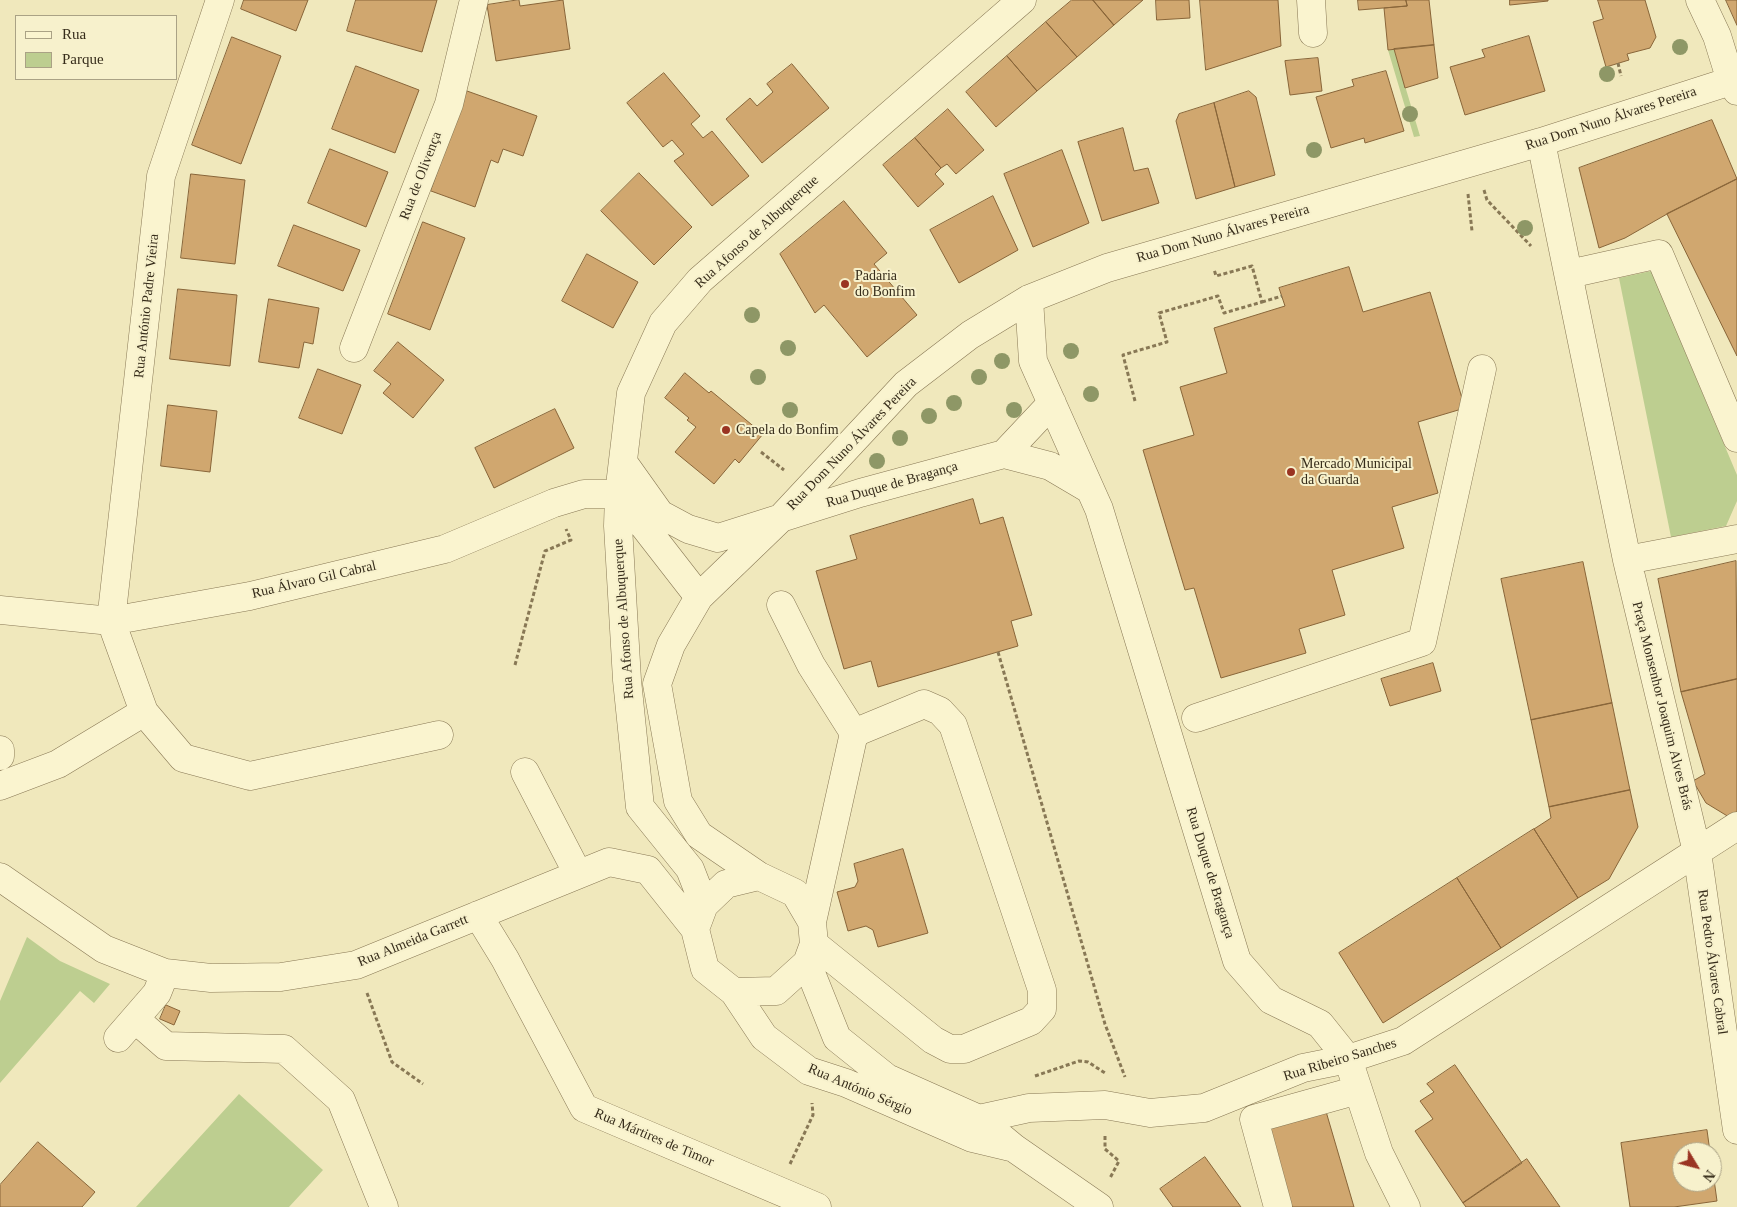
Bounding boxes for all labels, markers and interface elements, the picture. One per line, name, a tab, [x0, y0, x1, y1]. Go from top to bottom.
legend	[15, 15, 178, 80]
text: Rua	[62, 26, 86, 42]
text: Parque	[62, 51, 104, 67]
street label: Rua Dom Nuno Álvares Pereira	[1523, 83, 1699, 155]
street label: Rua de Olivença	[396, 129, 446, 223]
street label: Rua Afonso de Albuquerque	[692, 172, 822, 292]
street label: Rua Dom Nuno Álvares Pereira	[1135, 201, 1311, 267]
street label: Rua António Padre Vieira	[131, 233, 163, 379]
place label: Padaria do Bonfim	[855, 268, 915, 300]
marker: Padaria do Bonfim	[839, 278, 851, 290]
street label: Rua Dom Nuno Álvares Pereira	[784, 374, 920, 514]
place label: Capela do Bonfim	[736, 422, 839, 438]
marker: Capela do Bonfim	[720, 424, 732, 436]
place label: Mercado Municipal da Guarda	[1301, 456, 1412, 488]
street label: Rua Duque de Bragança	[824, 458, 960, 512]
marker: Mercado Municipal da Guarda	[1285, 466, 1297, 478]
street label: Rua Afonso de Albuquerque	[610, 538, 638, 700]
street label: Rua Álvaro Gil Cabral	[250, 558, 378, 602]
street label: Praça Monsenhor Joaquim Alves Brás	[1628, 600, 1696, 812]
street label: Rua Duque de Bragança	[1182, 805, 1238, 941]
street label: Rua Pedro Álvares Cabral	[1693, 888, 1731, 1036]
street label: Rua Almeida Garrett	[355, 911, 471, 971]
street label: Rua Ribeiro Sanches	[1281, 1035, 1399, 1085]
street label: Rua António Sérgio	[805, 1060, 915, 1120]
street label: Rua Mártires de Timor	[592, 1105, 716, 1171]
north arrow	[1672, 1142, 1722, 1192]
text: N	[1700, 1167, 1718, 1184]

